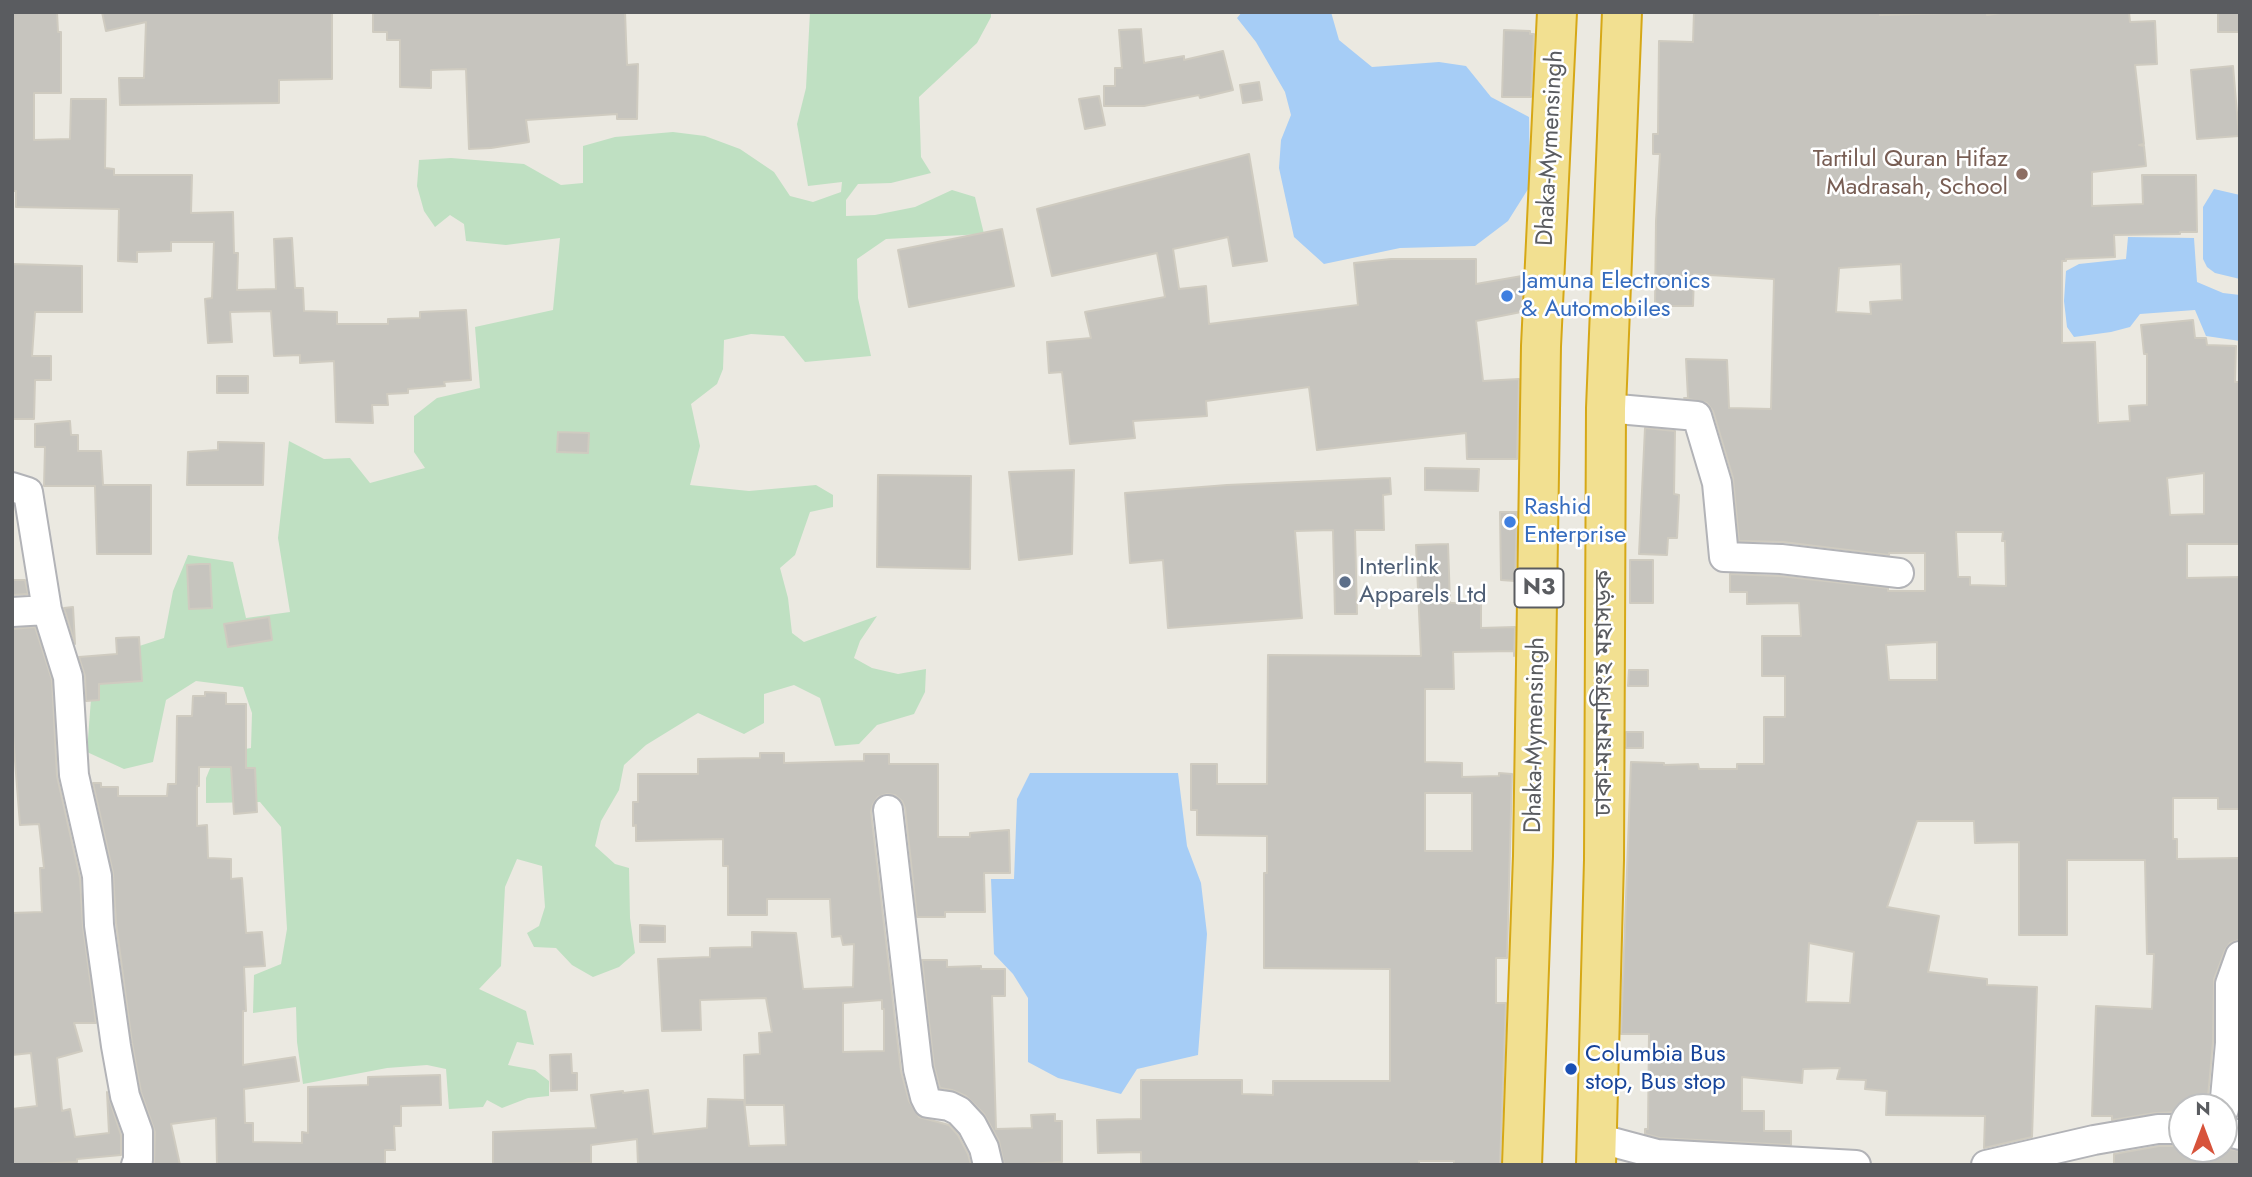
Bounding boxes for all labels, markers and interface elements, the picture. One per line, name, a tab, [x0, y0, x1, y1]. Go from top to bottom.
street label: Dhaka-Mymensingh	[1531, 49, 1571, 247]
place label: Tartilul Quran Hifaz Madrasah, School	[1813, 146, 2008, 202]
marker: Tartilul Quran Hifaz Madrasah, School	[2014, 166, 2030, 182]
place label: Jamuna Electronics & Automobiles	[1521, 268, 1710, 324]
marker: Jamuna Electronics & Automobiles	[1499, 288, 1515, 304]
place label: Rashid Enterprise	[1524, 494, 1626, 550]
marker: Rashid Enterprise	[1502, 514, 1518, 530]
place label: Interlink Apparels Ltd	[1359, 554, 1487, 610]
road number: N3	[1514, 568, 1564, 608]
street label: ঢাকা-ময়মনসিংহ মহাসড়ক	[1591, 570, 1619, 816]
marker: Interlink Apparels Ltd	[1337, 574, 1353, 590]
street label: Dhaka-Mymensingh	[1520, 637, 1552, 833]
place label: Columbia Bus stop, Bus stop	[1585, 1041, 1726, 1097]
marker: Columbia Bus stop, Bus stop	[1563, 1061, 1579, 1077]
north arrow	[2168, 1093, 2238, 1163]
text: N	[2195, 1095, 2211, 1122]

